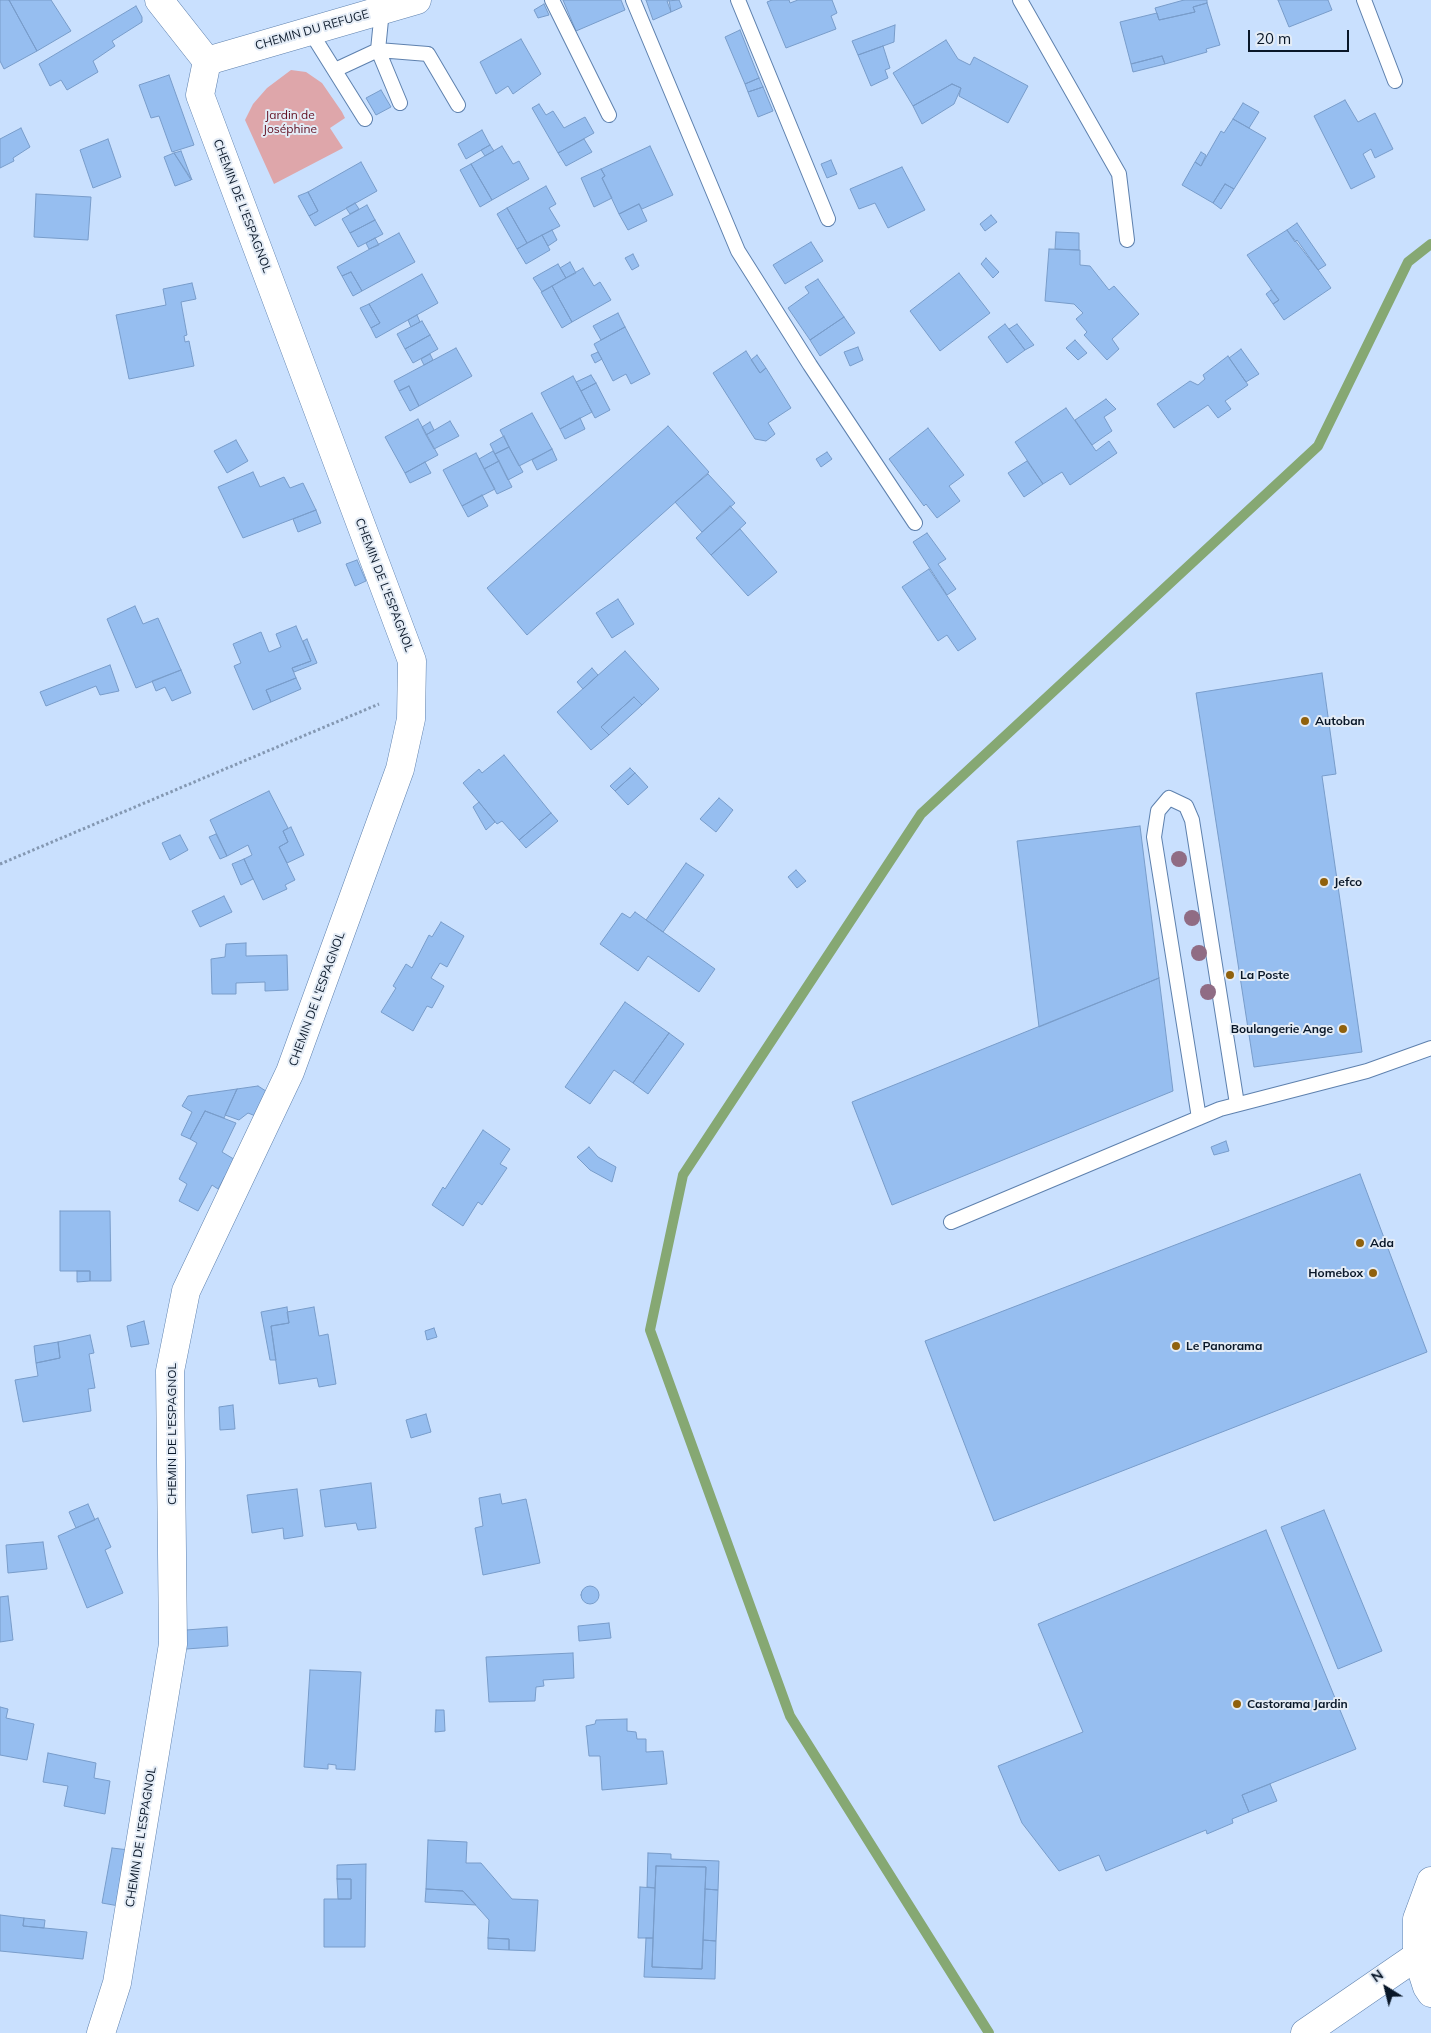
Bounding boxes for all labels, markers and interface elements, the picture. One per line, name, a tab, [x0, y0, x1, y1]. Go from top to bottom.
street label: CHEMIN DU REFUGE	[254, 7, 370, 53]
scale bar	[1251, 20, 1352, 52]
text: 20 m	[1256, 29, 1291, 48]
park label: Jardin de Joséphine	[263, 108, 317, 136]
street label: CHEMIN DE L'ESPAGNOL	[210, 137, 274, 275]
street label: CHEMIN DE L'ESPAGNOL	[352, 516, 416, 654]
place label: Autoban	[1315, 714, 1365, 728]
marker: Autoban	[1299, 715, 1311, 727]
place label: Jefco	[1334, 875, 1362, 889]
marker: Jefco	[1318, 876, 1330, 888]
street label: CHEMIN DE L'ESPAGNOL	[286, 930, 348, 1068]
place label: La Poste	[1240, 968, 1289, 982]
marker: La Poste	[1224, 969, 1236, 981]
place label: Boulangerie Ange	[1231, 1022, 1333, 1036]
marker: Boulangerie Ange	[1337, 1023, 1349, 1035]
place label: Ada	[1370, 1236, 1394, 1250]
marker: Ada	[1354, 1237, 1366, 1249]
place label: Homebox	[1308, 1266, 1363, 1280]
marker: Homebox	[1367, 1267, 1379, 1279]
place label: Le Panorama	[1186, 1339, 1262, 1353]
marker: Le Panorama	[1170, 1340, 1182, 1352]
street label: CHEMIN DE L'ESPAGNOL	[165, 1363, 179, 1505]
place label: Castorama Jardin	[1247, 1697, 1348, 1711]
marker: Castorama Jardin	[1231, 1698, 1243, 1710]
street label: CHEMIN DE L'ESPAGNOL	[123, 1766, 159, 1908]
north arrow	[1361, 1963, 1411, 2013]
text: N	[1368, 1965, 1387, 1986]

